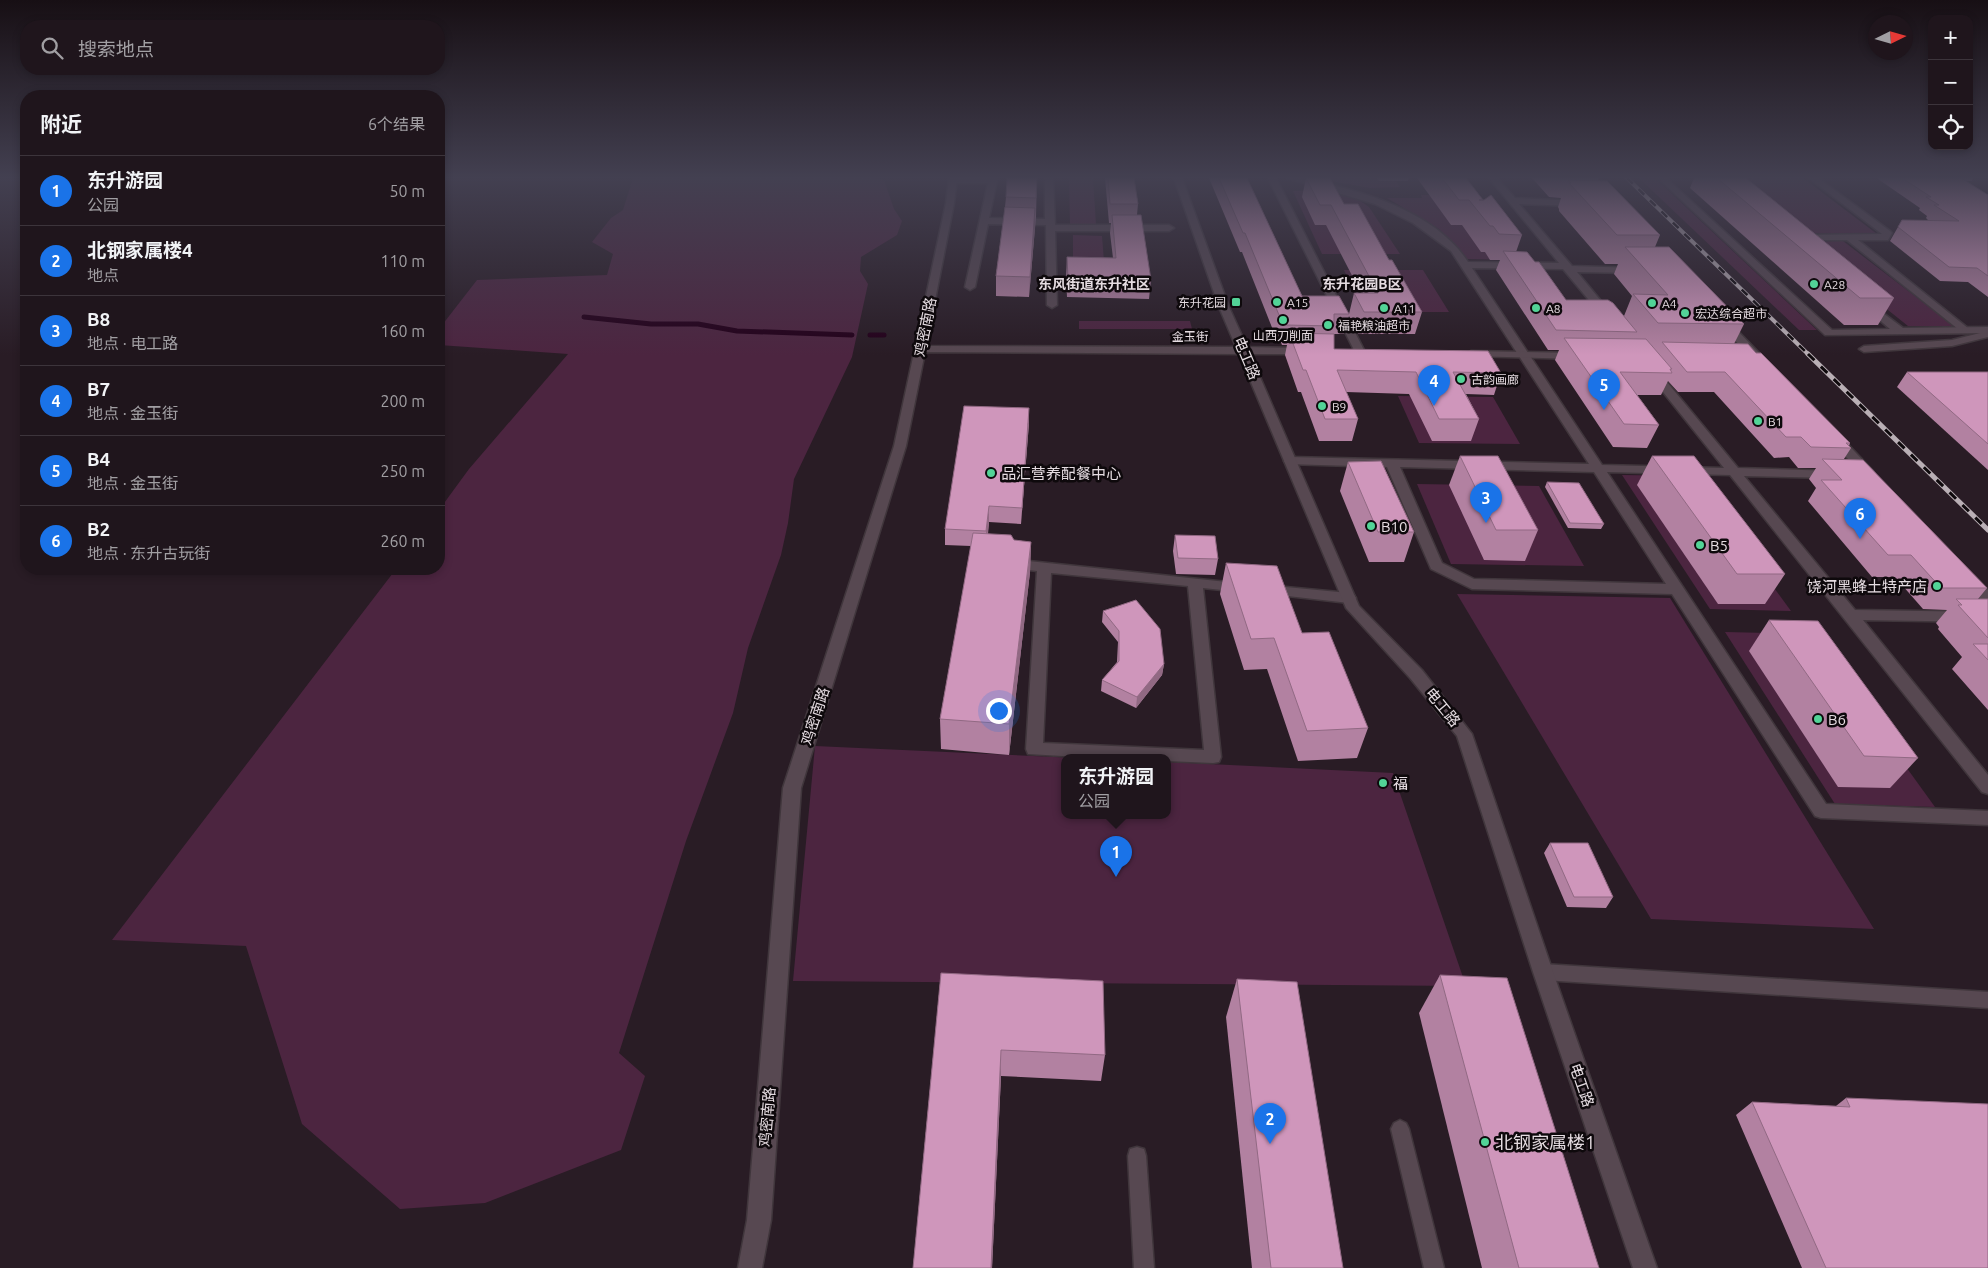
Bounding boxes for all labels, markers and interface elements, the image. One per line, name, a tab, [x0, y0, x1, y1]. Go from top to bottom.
north arrow	[1868, 15, 1913, 60]
map controls	[1928, 15, 1973, 150]
button: +	[1928, 15, 1973, 60]
search box	[20, 20, 445, 75]
icon: search	[38, 34, 66, 62]
text: 搜索地点	[78, 38, 154, 60]
button: −	[1928, 60, 1973, 105]
button: locate	[1928, 105, 1973, 150]
text: 附近	[40, 112, 82, 136]
text: 6个结果	[368, 115, 425, 133]
text: 东升游园	[87, 169, 163, 191]
text: 1	[51, 182, 61, 200]
text: 50 m	[389, 182, 425, 200]
text: 公园	[87, 196, 119, 214]
text: 北钢家属楼4	[87, 239, 193, 261]
text: 2	[51, 252, 61, 270]
text: 110 m	[380, 252, 425, 270]
text: 地点	[87, 266, 119, 284]
district label: 东风街道东升社区	[1038, 276, 1150, 292]
district label: 东升花园B区	[1322, 276, 1402, 292]
marker: A28	[1808, 278, 1820, 290]
place label: A28	[1824, 278, 1846, 291]
street label: 鸡密南路	[911, 296, 939, 358]
place label: 东升花园	[1178, 296, 1226, 309]
marker: 东升花园	[1230, 296, 1242, 308]
marker: A15	[1271, 296, 1283, 308]
place label: A15	[1287, 296, 1308, 309]
marker: A4	[1646, 297, 1658, 309]
place label: A4	[1662, 297, 1677, 310]
marker: A11	[1378, 302, 1390, 314]
place label: A11	[1394, 302, 1415, 315]
marker: A8	[1530, 302, 1542, 314]
place label: A8	[1546, 302, 1561, 315]
marker: 宏达综合超市	[1679, 307, 1691, 319]
place label: 宏达综合超市	[1695, 307, 1767, 320]
text: B8	[87, 308, 110, 330]
marker: 山西刀削面	[1277, 314, 1289, 326]
marker: 福艳粮油超市	[1322, 319, 1334, 331]
place label: 福艳粮油超市	[1338, 319, 1410, 332]
text: 3	[51, 322, 61, 340]
text: 160 m	[380, 322, 425, 340]
place label: 山西刀削面	[1253, 329, 1313, 342]
street label: 金玉街	[1172, 330, 1208, 343]
text: 地点 · 电工路	[87, 334, 178, 352]
street label: 电工路	[1230, 334, 1264, 382]
pin: 4	[1418, 365, 1450, 406]
pin: 5	[1588, 369, 1620, 410]
marker: 古韵画廊	[1455, 373, 1467, 385]
place label: 古韵画廊	[1471, 373, 1519, 386]
text: B7	[87, 378, 110, 400]
text: 4	[51, 392, 61, 410]
text: 200 m	[380, 392, 425, 410]
marker: B9	[1316, 400, 1328, 412]
place label: B9	[1332, 400, 1346, 413]
text: 地点 · 金玉街	[87, 404, 178, 422]
marker: B1	[1752, 415, 1764, 427]
place label: B1	[1768, 415, 1782, 428]
text: B4	[87, 448, 110, 470]
text: 5	[51, 462, 61, 480]
text: 250 m	[380, 462, 425, 480]
place label: 品汇营养配餐中心	[1001, 465, 1121, 482]
marker: 品汇营养配餐中心	[985, 467, 997, 479]
text: 地点 · 金玉街	[87, 474, 178, 492]
pin: 3	[1470, 482, 1502, 523]
pin: 6	[1844, 498, 1876, 539]
text: B2	[87, 518, 110, 540]
place label: B10	[1381, 518, 1407, 535]
marker: B10	[1365, 520, 1377, 532]
text: 6	[51, 532, 61, 550]
text: 260 m	[380, 532, 425, 550]
place label: B5	[1710, 537, 1728, 554]
marker: B5	[1694, 539, 1706, 551]
text: 地点 · 东升古玩街	[87, 544, 210, 562]
place label: 饶河黑蜂土特产店	[1807, 578, 1927, 595]
marker: 饶河黑蜂土特产店	[1931, 580, 1943, 592]
street label: 电工路	[1422, 684, 1464, 730]
street label: 鸡密南路	[798, 685, 832, 747]
your location	[986, 698, 1012, 724]
place label: B6	[1828, 711, 1846, 728]
marker: B6	[1812, 713, 1824, 725]
popup	[1061, 754, 1171, 819]
text: 东升游园	[1078, 765, 1154, 787]
place label: 福	[1393, 775, 1408, 792]
marker: 福	[1377, 777, 1389, 789]
text: 公园	[1078, 792, 1110, 810]
pin: 1	[1100, 836, 1132, 877]
street label: 电工路	[1567, 1061, 1597, 1109]
street label: 鸡密南路	[756, 1086, 778, 1148]
pin: 2	[1254, 1103, 1286, 1144]
place label: 北钢家属楼1	[1495, 1132, 1595, 1152]
marker: 北钢家属楼1	[1479, 1136, 1491, 1148]

